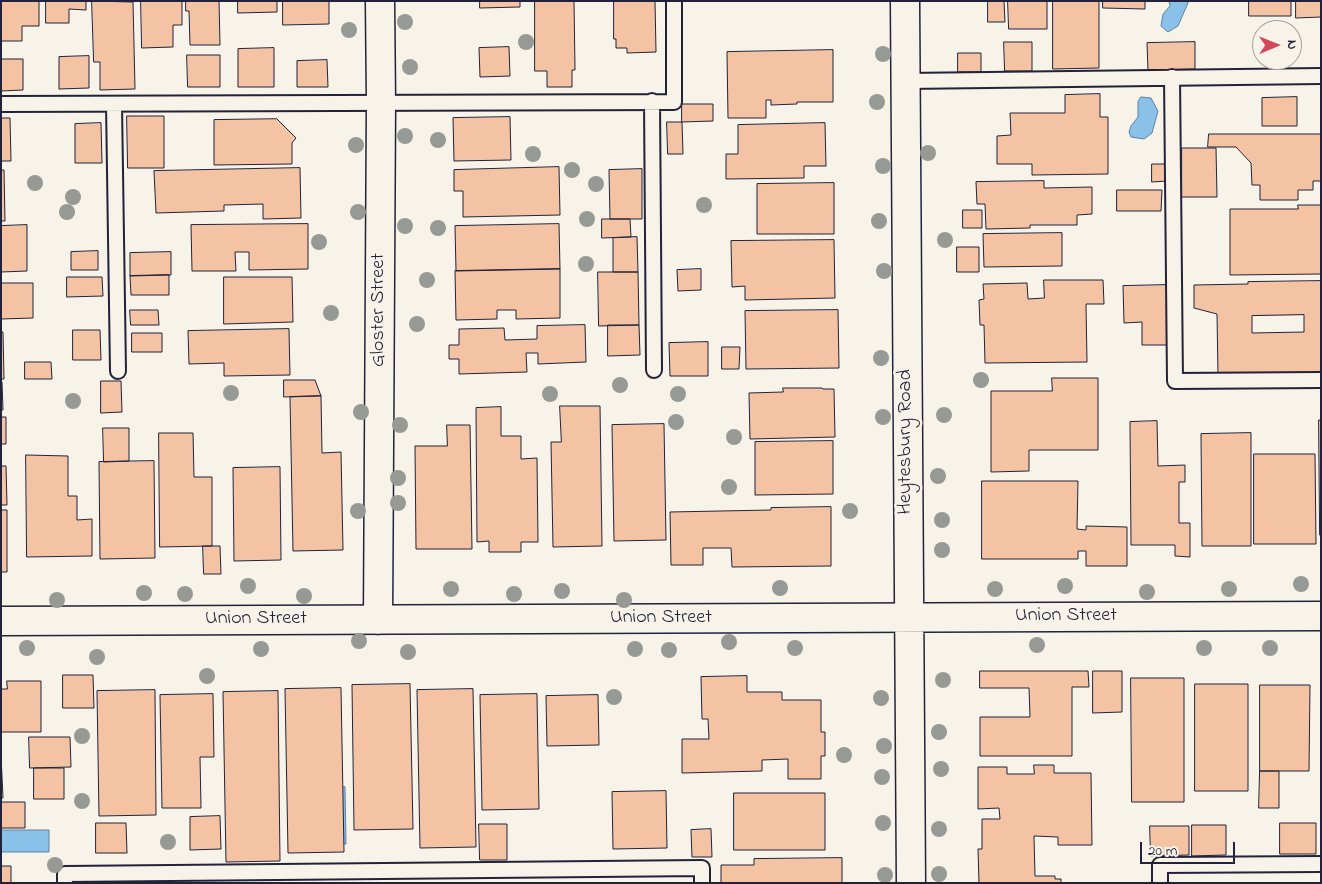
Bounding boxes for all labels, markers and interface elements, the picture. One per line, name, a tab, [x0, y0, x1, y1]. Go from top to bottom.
north arrow	[1252, 20, 1302, 70]
text: N	[1281, 40, 1302, 50]
street label: Gloster Street	[368, 253, 392, 367]
street label: Heytesbury Road	[895, 369, 919, 515]
street label: Union Street	[1015, 605, 1117, 629]
street label: Union Street	[610, 607, 712, 631]
street label: Union Street	[205, 608, 307, 632]
scale bar	[1142, 832, 1237, 864]
text: 20 m	[1148, 840, 1177, 862]

